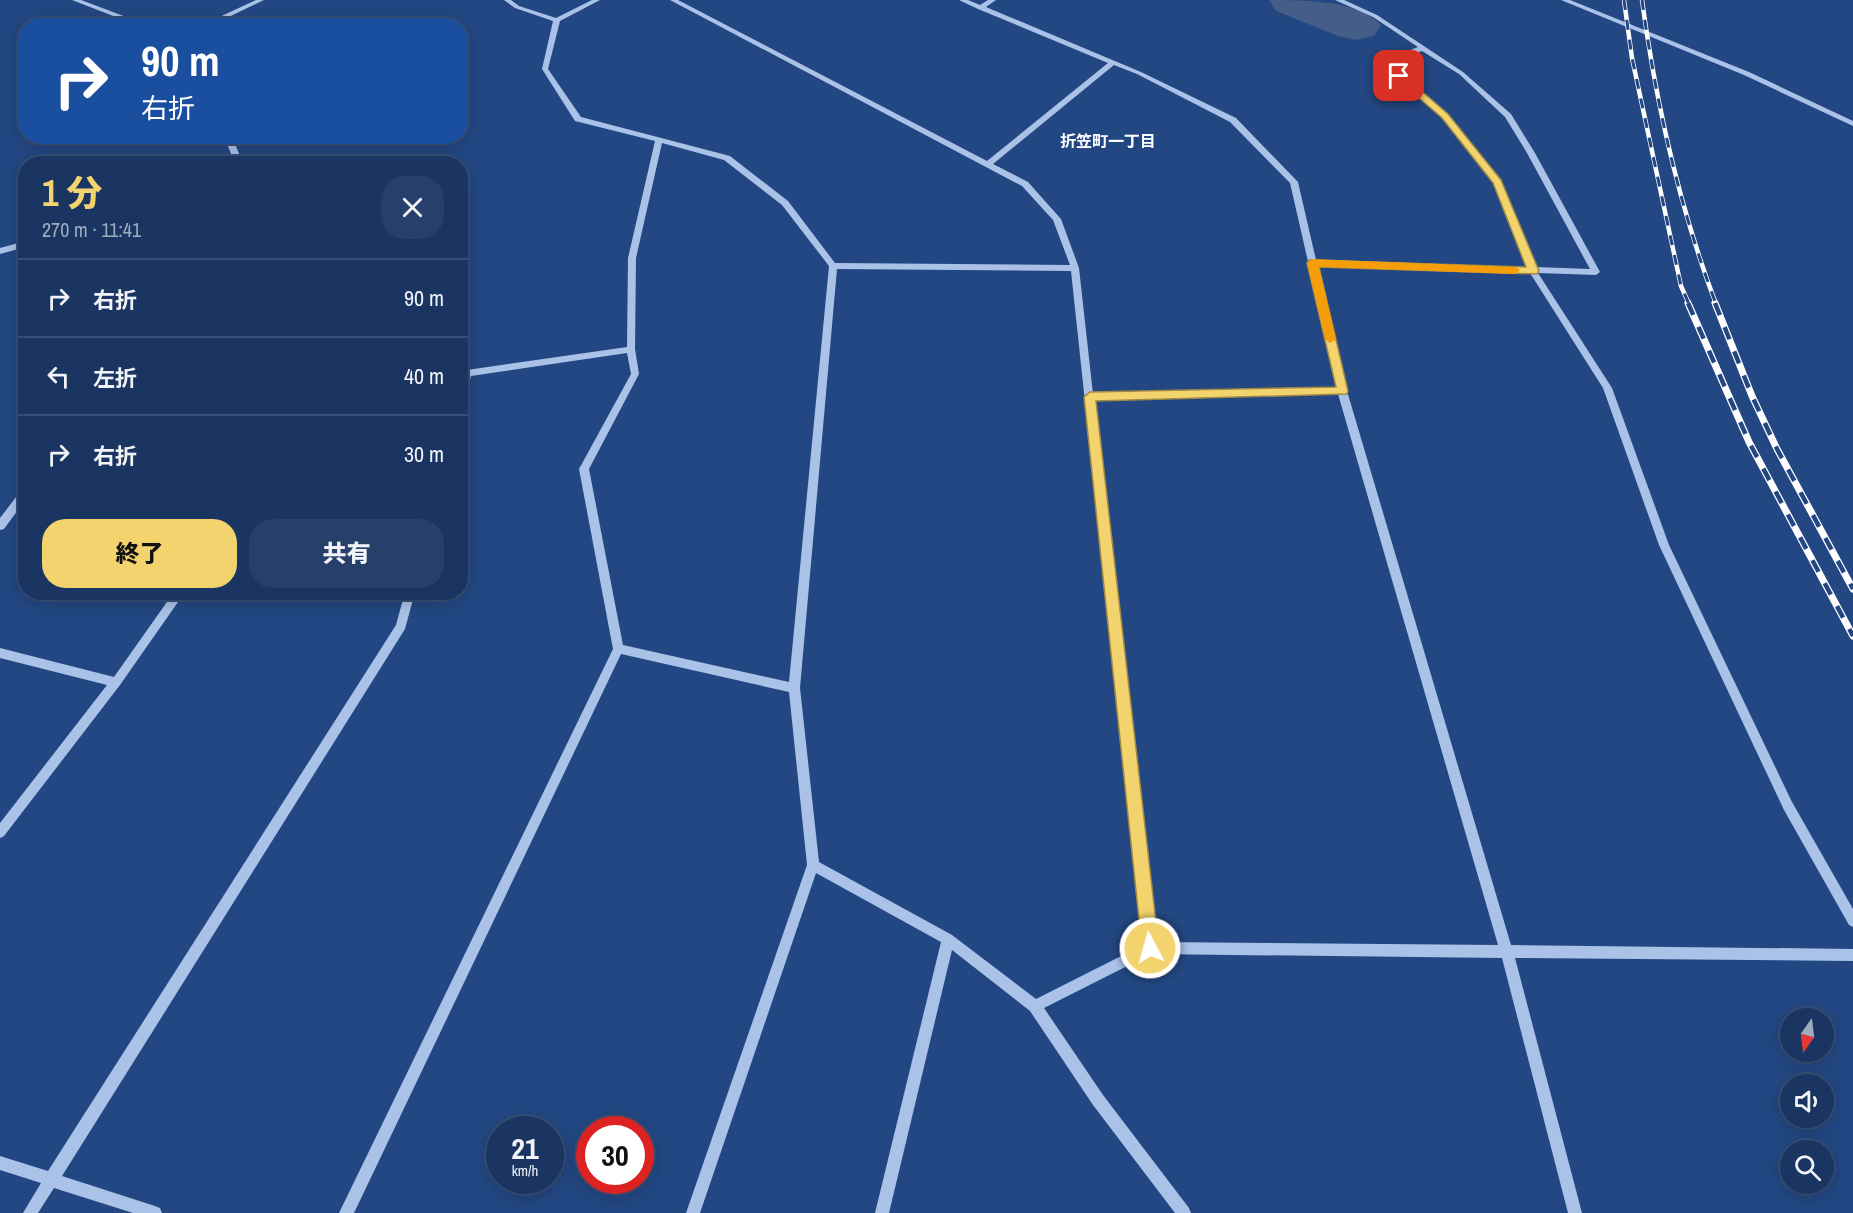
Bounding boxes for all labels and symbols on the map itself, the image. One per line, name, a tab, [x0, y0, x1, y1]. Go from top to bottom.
pin	[1373, 50, 1424, 101]
district label: 折笠町一丁目	[1060, 130, 1156, 152]
position arrow	[1118, 916, 1182, 980]
north arrow	[1780, 1008, 1834, 1062]
speed limit sign: 30	[576, 1116, 654, 1194]

